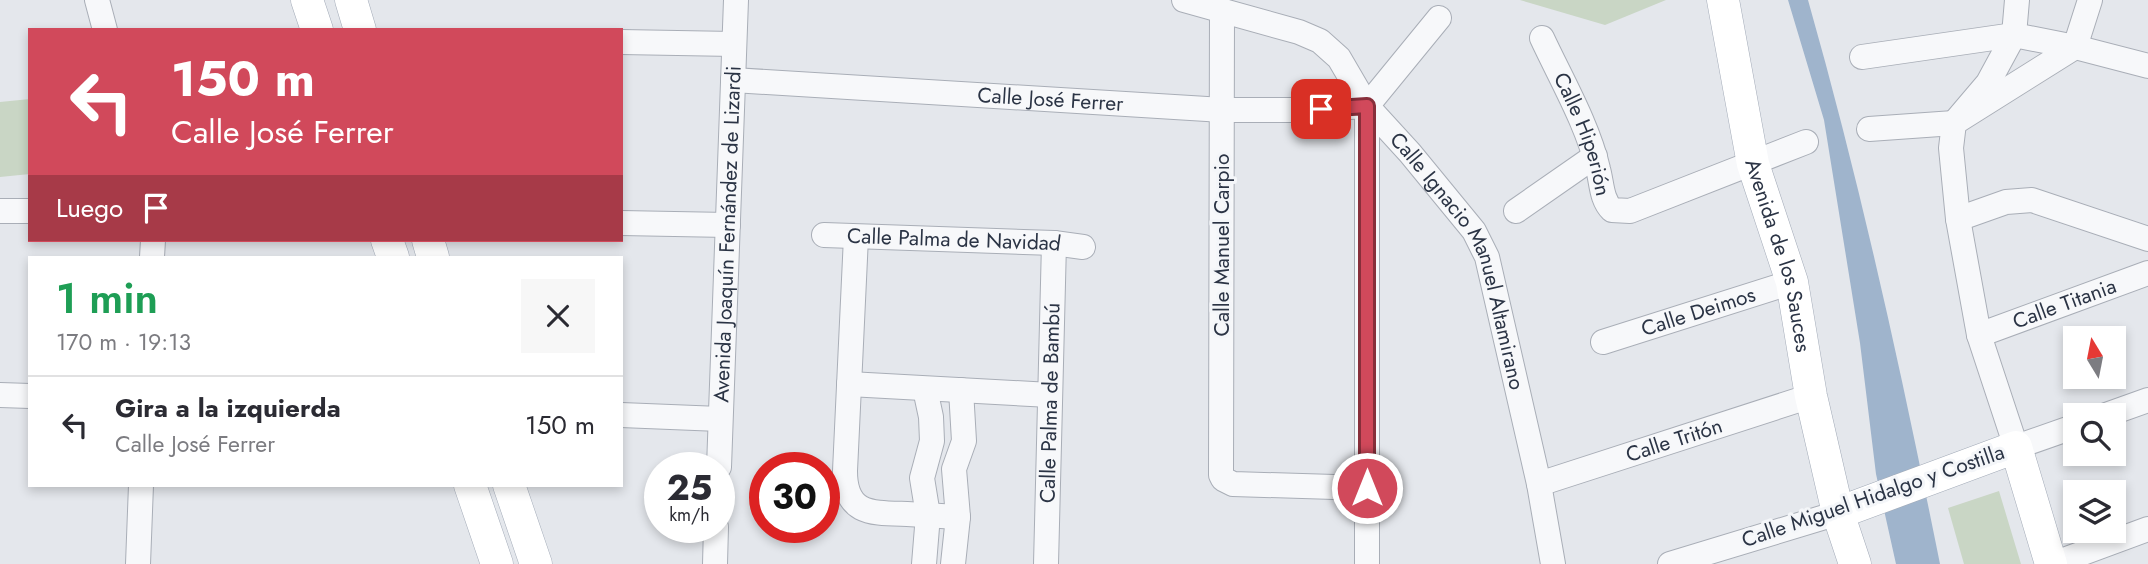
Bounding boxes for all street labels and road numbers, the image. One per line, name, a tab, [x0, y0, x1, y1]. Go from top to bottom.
street label: Avenida Joaquín Fernández de Lizardi	[706, 65, 749, 403]
street label: Calle Hiperión	[1546, 67, 1618, 199]
street label: Calle José Ferrer	[976, 80, 1125, 119]
street label: Calle Ignacio Manuel Altamirano	[1383, 125, 1532, 393]
street label: Calle Manuel Carpio	[1207, 154, 1237, 336]
street label: Avenida de los Sauces	[1737, 155, 1818, 354]
street label: Calle Palma de Navidad	[846, 221, 1063, 259]
street label: Calle Titania	[2008, 271, 2120, 336]
street label: Calle Deimos	[1637, 280, 1759, 344]
street label: Calle Palma de Bambú	[1033, 303, 1068, 504]
street label: Calle Tritón	[1622, 411, 1726, 470]
street label: Calle Miguel Hidalgo y Costilla	[1738, 437, 2008, 555]

